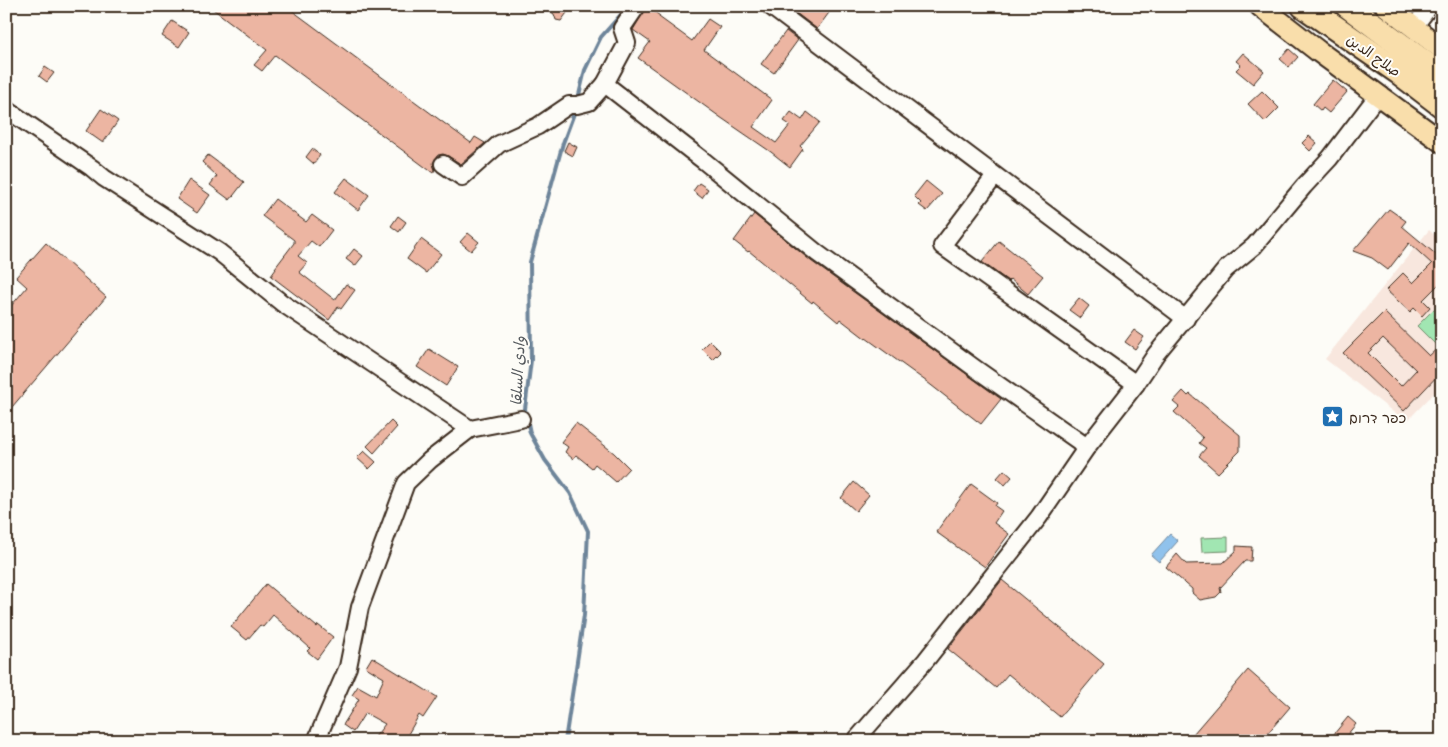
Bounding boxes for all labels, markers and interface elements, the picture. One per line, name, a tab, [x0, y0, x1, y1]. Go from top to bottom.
street label: صلاح الدين	[1343, 29, 1405, 81]
water label: وادي السلقا	[505, 336, 531, 406]
place icon: כפר דרום	[1321, 405, 1345, 429]
place label: כפר דרום	[1349, 408, 1407, 427]

